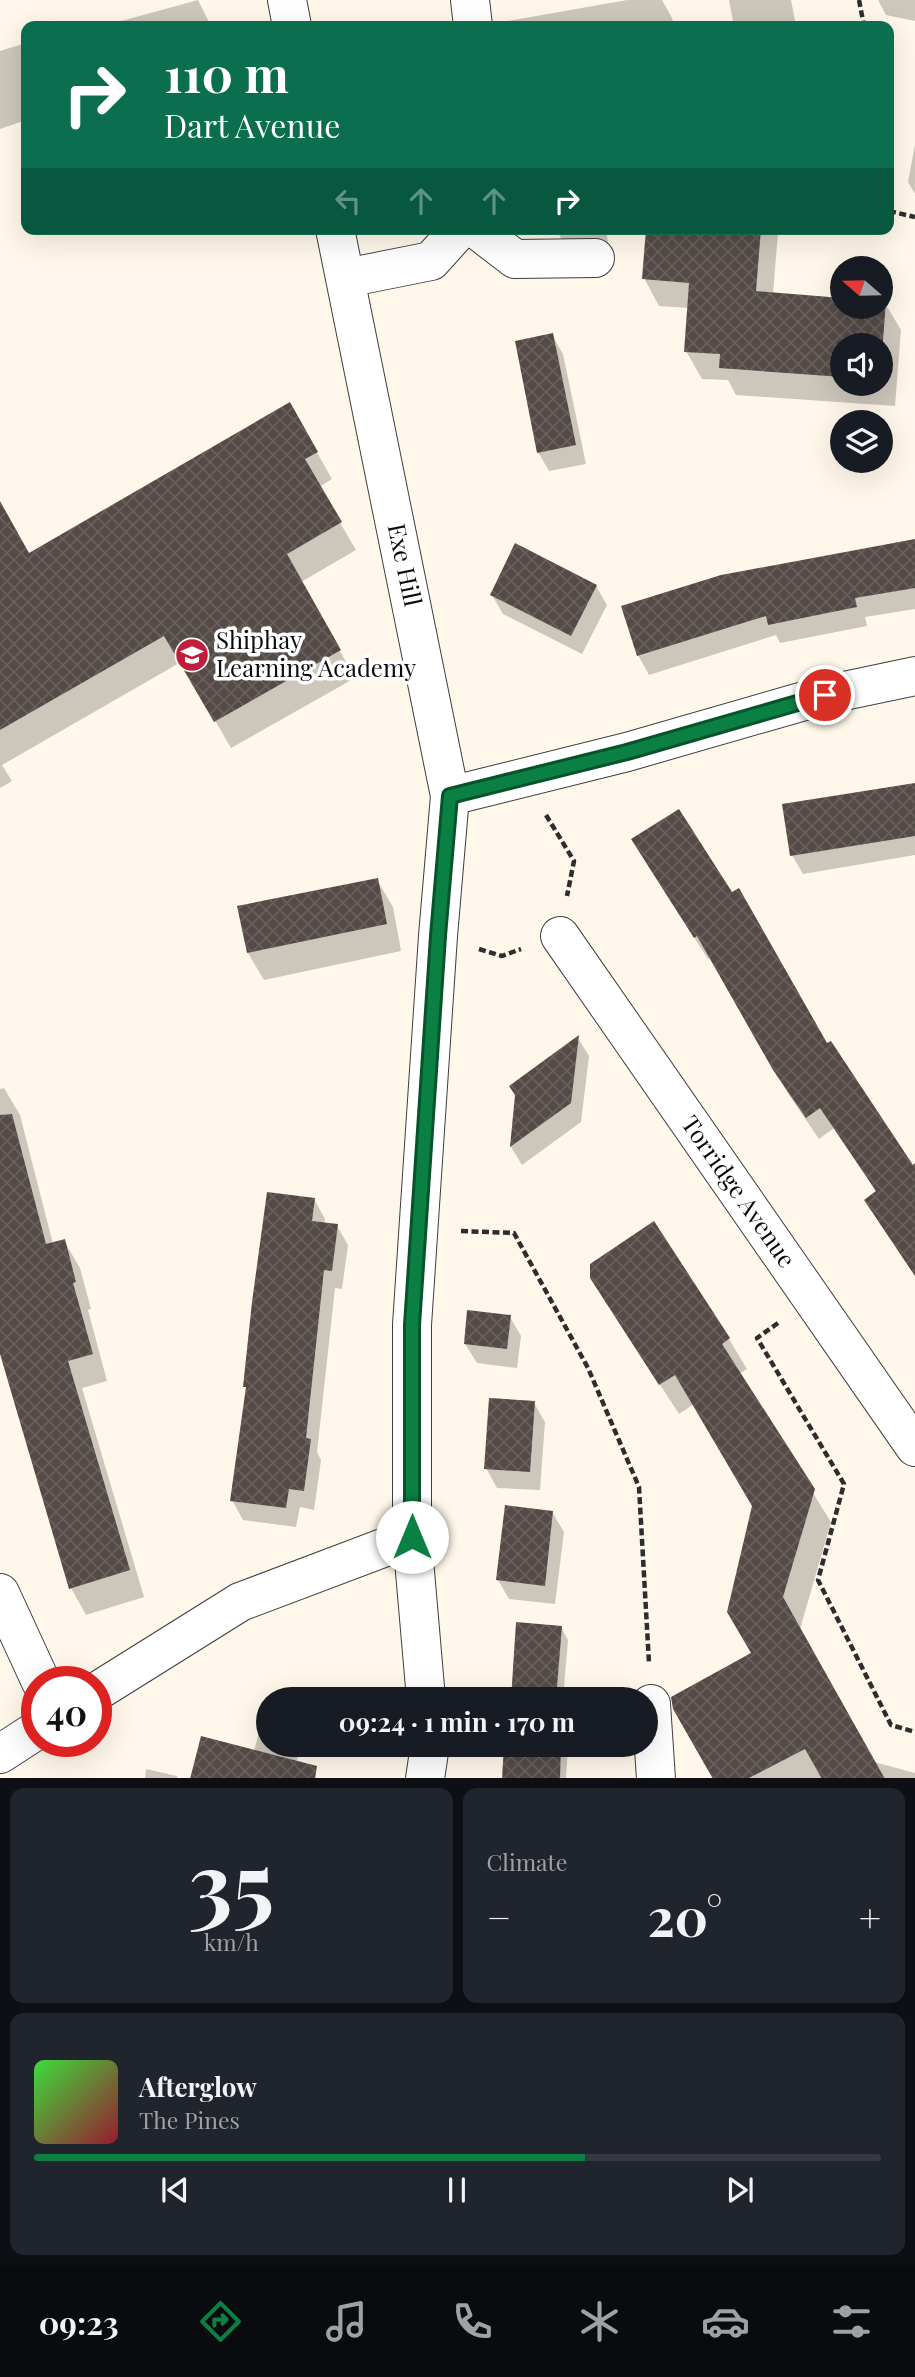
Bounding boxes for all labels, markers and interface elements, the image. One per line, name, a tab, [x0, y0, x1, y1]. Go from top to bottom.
text: 110 m	[164, 40, 289, 105]
icon: right	[49, 49, 140, 140]
text: Dart Avenue	[164, 103, 340, 146]
icon: left	[329, 182, 367, 220]
icon: ahead	[402, 182, 440, 220]
icon: ahead	[475, 182, 513, 220]
icon: right	[548, 182, 586, 220]
north arrow	[830, 256, 892, 318]
map controls	[830, 256, 893, 473]
button: sound	[830, 333, 893, 396]
button: layers	[830, 410, 893, 473]
street label: Exe Hill	[382, 520, 430, 609]
place label: Shiphay Learning Academy	[216, 623, 416, 683]
school or university icon: Shiphay Learning Academy	[173, 636, 211, 674]
pin	[795, 665, 855, 725]
icon: arrive	[806, 676, 844, 714]
street label: Torridge Avenue	[675, 1109, 804, 1273]
position arrow	[375, 1500, 449, 1574]
speed limit sign: 40	[21, 1666, 112, 1757]
text: 09:24 · 1 min · 170 m	[339, 1704, 575, 1739]
text: 35	[188, 1820, 274, 1941]
text: Climate	[487, 1846, 567, 1877]
text: 20°	[647, 1881, 722, 1950]
text: −	[487, 1891, 511, 1942]
text: +	[859, 1891, 881, 1942]
text: km/h	[204, 1926, 259, 1957]
text: Afterglow	[139, 2069, 257, 2104]
text: The Pines	[139, 2104, 240, 2135]
icon: previous	[156, 2171, 194, 2209]
icon: pause	[438, 2171, 476, 2209]
icon: next	[721, 2171, 759, 2209]
icon: directions	[196, 2297, 245, 2346]
icon: music	[322, 2297, 371, 2346]
icon: phone	[448, 2297, 497, 2346]
icon: climate	[575, 2297, 624, 2346]
icon: car	[701, 2297, 750, 2346]
icon: filters	[827, 2297, 876, 2346]
text: 09:23	[39, 2300, 119, 2343]

